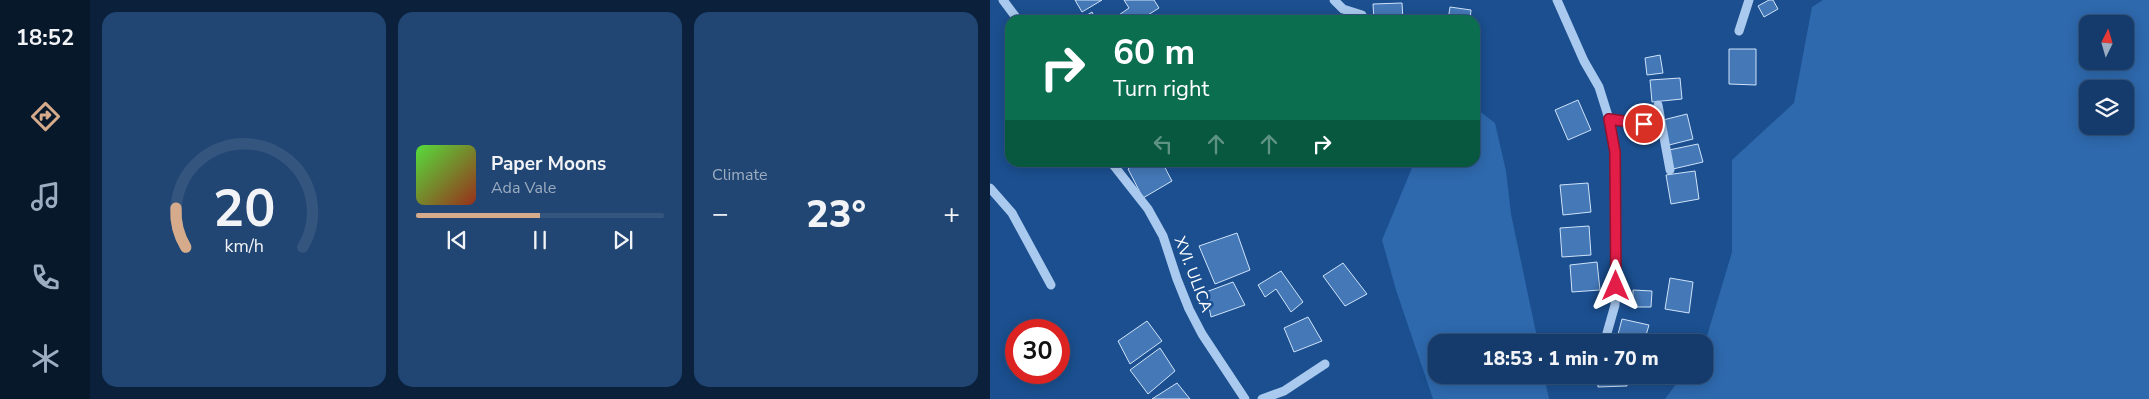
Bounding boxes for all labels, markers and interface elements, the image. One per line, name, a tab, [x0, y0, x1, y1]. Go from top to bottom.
north arrow	[2079, 15, 2134, 70]
map controls	[2079, 15, 2134, 135]
text: 18:52	[16, 23, 74, 53]
text: 60 m	[1113, 29, 1195, 76]
icon: right	[1030, 35, 1095, 100]
text: Turn right	[1113, 74, 1209, 104]
button: layers	[2079, 80, 2134, 135]
icon: directions	[28, 99, 63, 134]
pin	[1623, 103, 1665, 145]
icon: arrive	[1630, 110, 1658, 138]
icon: left	[1149, 130, 1177, 158]
icon: ahead	[1202, 130, 1230, 158]
icon: ahead	[1255, 130, 1283, 158]
icon: right	[1308, 130, 1336, 158]
text: Paper Moons	[491, 151, 606, 177]
text: Climate	[712, 164, 767, 186]
text: 20	[213, 173, 275, 244]
text: Ada Vale	[491, 177, 556, 199]
icon: music	[28, 179, 63, 214]
text: 23°	[806, 189, 866, 240]
text: −	[712, 195, 729, 233]
text: +	[943, 195, 960, 233]
icon: previous	[443, 226, 471, 254]
icon: pause	[526, 226, 554, 254]
icon: next	[609, 226, 637, 254]
street label: XVI. ULICA	[1169, 233, 1218, 316]
text: km/h	[224, 234, 264, 258]
position arrow	[1589, 259, 1641, 311]
icon: phone	[28, 260, 63, 295]
speed limit sign: 30	[1005, 319, 1070, 384]
icon: climate	[28, 341, 63, 376]
text: 18:53 · 1 min · 70 m	[1482, 346, 1659, 372]

